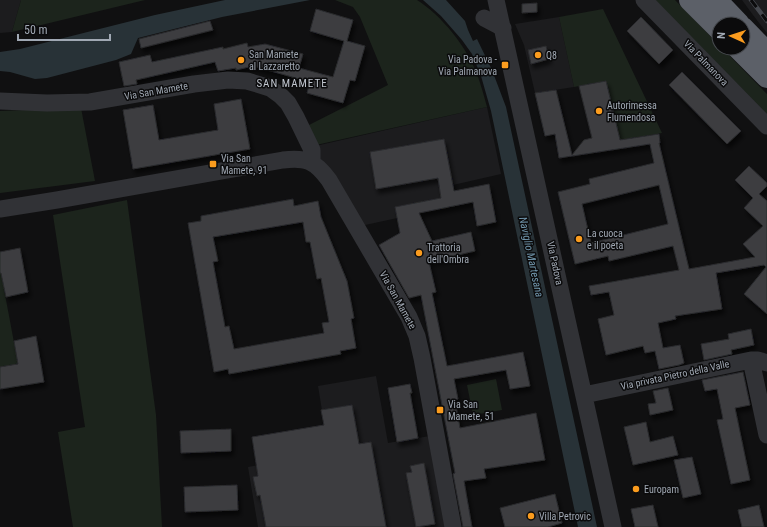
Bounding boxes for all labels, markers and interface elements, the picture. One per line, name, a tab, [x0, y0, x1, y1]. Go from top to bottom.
scale bar	[18, 16, 110, 42]
north arrow	[711, 16, 751, 56]
text: 50 m	[24, 23, 48, 37]
text: N	[715, 32, 728, 39]
street label: Via Palmanova	[682, 38, 730, 88]
place label: San Mamete al Lazzaretto	[249, 49, 300, 72]
marker: Q8	[533, 50, 543, 60]
place label: Q8	[546, 50, 557, 61]
place label: Via Padova - Via Palmanova	[438, 54, 498, 77]
marker: San Mamete al Lazzaretto	[236, 55, 246, 65]
marker: Via Padova - Via Palmanova	[500, 60, 510, 70]
district label: SAN MAMETE	[256, 77, 328, 90]
street label: Via San Mamete	[123, 80, 189, 102]
place label: Autorimessa Flumendosa	[607, 100, 657, 123]
marker: Autorimessa Flumendosa	[594, 106, 604, 116]
place label: Via San Mamete, 91	[221, 153, 267, 176]
marker: Via San Mamete, 91	[208, 159, 218, 169]
water label: Naviglio Martesana	[516, 216, 546, 298]
place label: La cuoca e il poeta	[587, 228, 623, 251]
marker: La cuoca e il poeta	[574, 234, 584, 244]
street label: Via Padova	[545, 240, 565, 286]
place label: Trattoria dell'Ombra	[427, 242, 469, 265]
marker: Trattoria dell'Ombra	[414, 248, 424, 258]
street label: Via San Mamete	[378, 269, 419, 331]
street label: Via privata Pietro della Valle	[620, 358, 731, 392]
place label: Via San Mamete, 51	[448, 399, 494, 422]
marker: Via San Mamete, 51	[435, 405, 445, 415]
marker: Europam	[631, 484, 641, 494]
place label: Europam	[644, 484, 679, 495]
marker: Villa Petrovic	[526, 511, 536, 521]
place label: Villa Petrovic	[539, 511, 591, 522]

